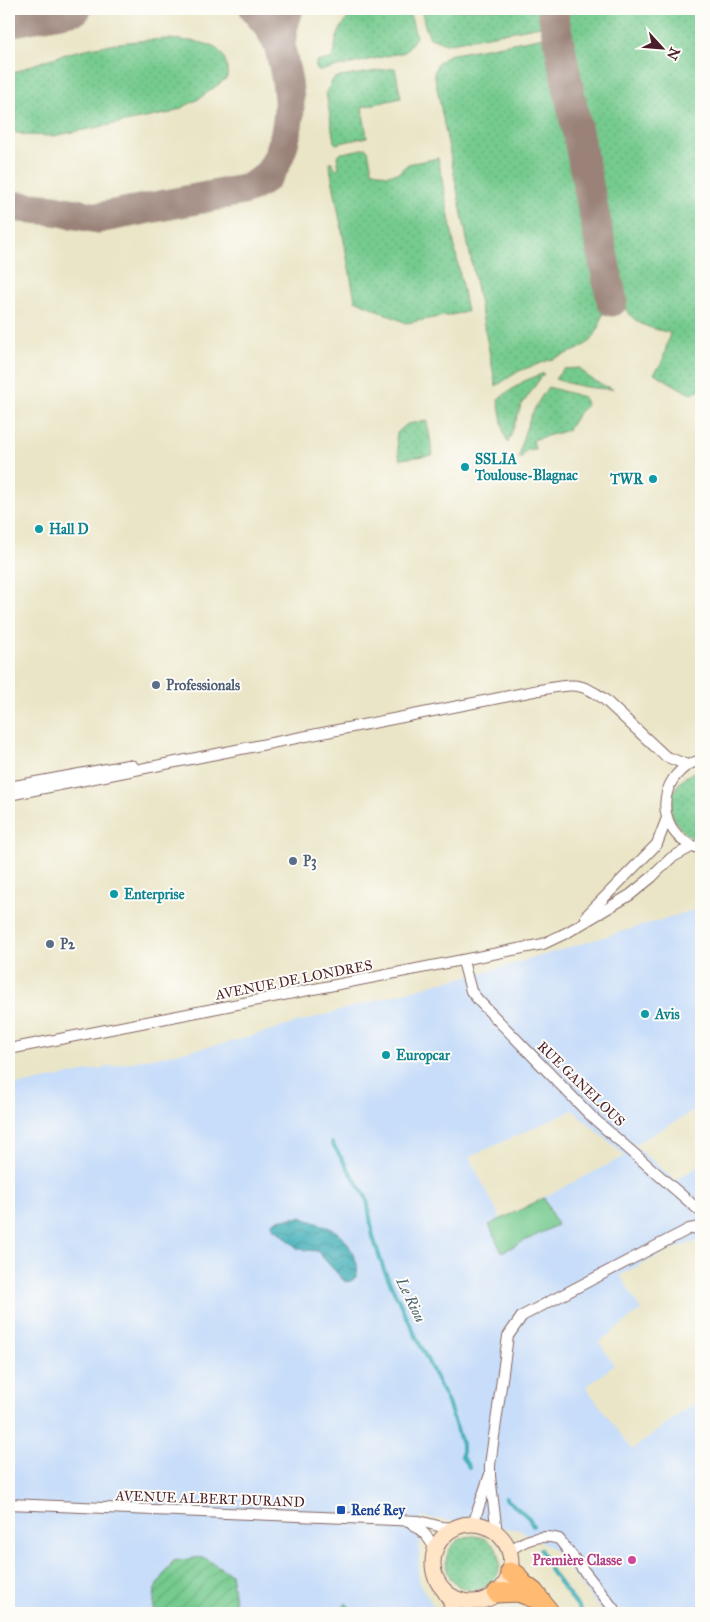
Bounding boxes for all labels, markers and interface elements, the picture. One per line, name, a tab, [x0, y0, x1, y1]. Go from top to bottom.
north arrow	[638, 22, 688, 72]
text: N	[663, 44, 683, 63]
place label: SSLIA Toulouse-Blagnac	[474, 451, 578, 485]
marker: SSLIA Toulouse-Blagnac	[459, 461, 471, 473]
place label: TWR	[609, 471, 644, 488]
marker: TWR	[647, 473, 659, 485]
place label: Hall D	[49, 521, 89, 538]
marker: Hall D	[33, 523, 45, 535]
place label: Professionals	[166, 677, 240, 694]
marker: Professionals	[150, 679, 162, 691]
place label: P3	[303, 853, 317, 871]
marker: P3	[287, 855, 299, 867]
place label: Enterprise	[124, 886, 185, 904]
marker: Enterprise	[108, 888, 120, 900]
place label: P2	[60, 936, 76, 953]
marker: P2	[44, 938, 56, 950]
street label: AVENUE DE LONDRES	[213, 956, 374, 1004]
place label: Avis	[654, 1006, 680, 1023]
marker: Avis	[639, 1008, 651, 1020]
street label: RUE GANELOUS	[534, 1038, 628, 1130]
place label: Europcar	[396, 1047, 451, 1065]
marker: Europcar	[380, 1049, 392, 1061]
water label: Le Riou	[392, 1274, 430, 1326]
street label: AVENUE ALBERT DURAND	[114, 1487, 305, 1511]
place label: René Rey	[351, 1502, 407, 1520]
marker: René Rey	[335, 1504, 347, 1516]
place label: Première Classe	[532, 1552, 622, 1569]
marker: Première Classe	[626, 1554, 638, 1566]

